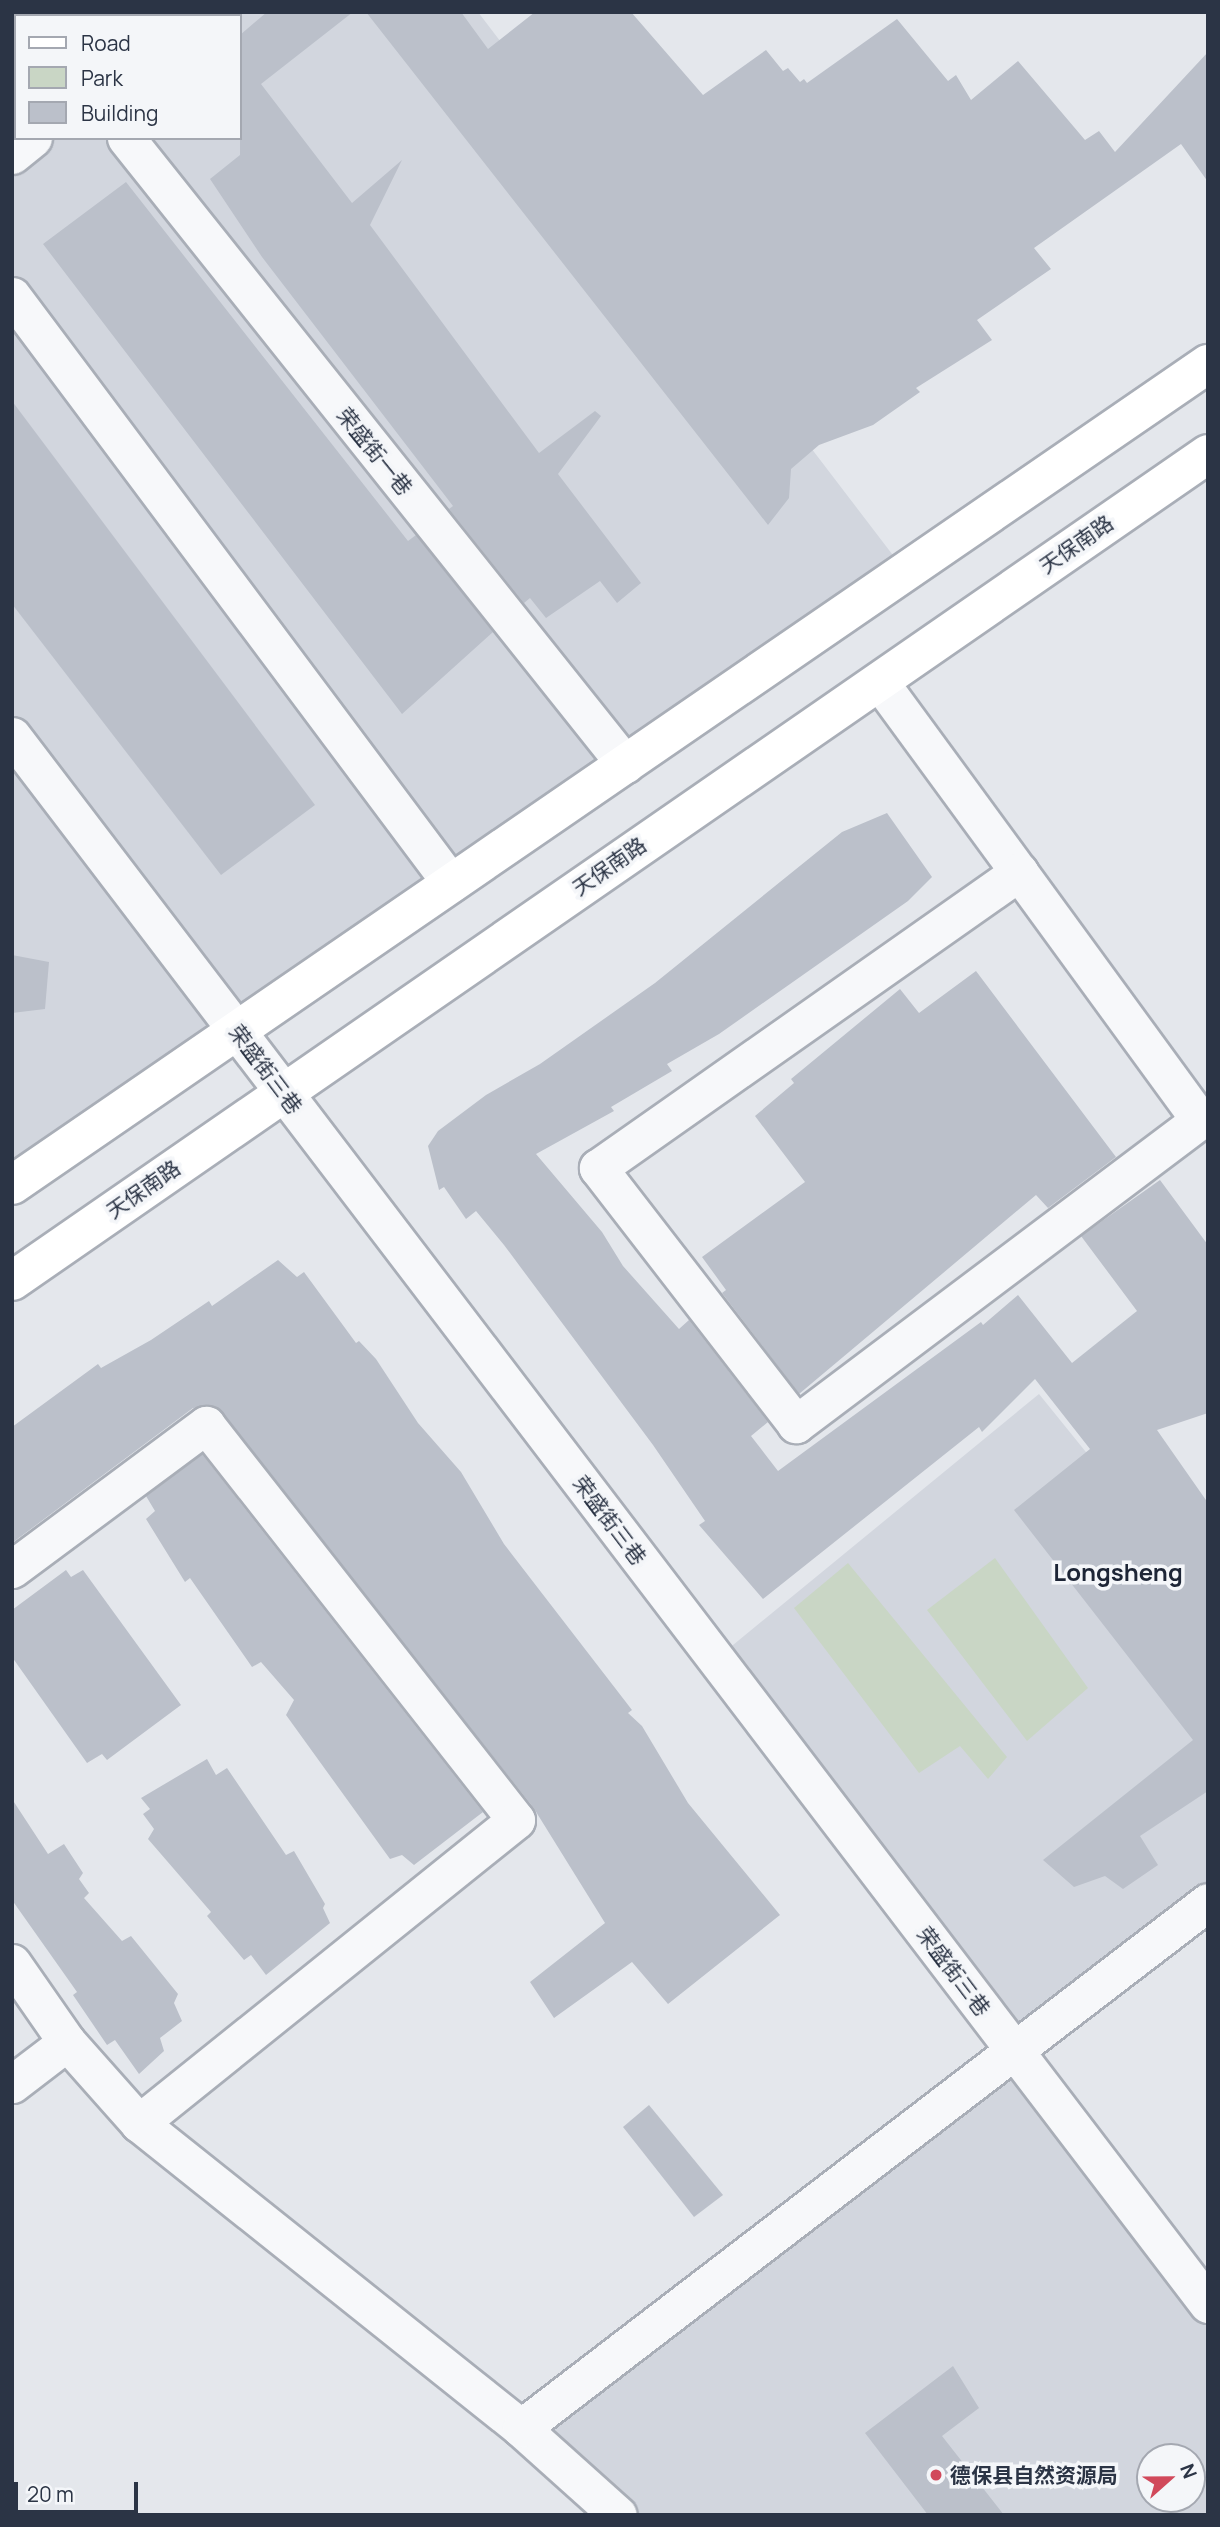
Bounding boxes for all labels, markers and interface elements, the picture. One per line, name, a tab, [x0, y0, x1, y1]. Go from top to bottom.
legend	[14, 14, 242, 140]
text: Road	[81, 29, 131, 57]
text: Park	[81, 64, 123, 92]
text: Building	[81, 99, 158, 127]
street label: 荣盛街一巷	[332, 402, 418, 500]
street label: 天保南路	[1034, 510, 1118, 578]
street label: 天保南路	[567, 832, 651, 900]
street label: 荣盛街三巷	[224, 1019, 308, 1119]
street label: 天保南路	[101, 1155, 185, 1223]
street label: 荣盛街三巷	[568, 1470, 652, 1570]
district label: Longsheng	[1053, 1558, 1183, 1586]
street label: 荣盛街三巷	[912, 1921, 996, 2021]
north arrow	[1136, 2443, 1206, 2513]
text: N	[1174, 2460, 1203, 2482]
place label: 德保县自然资源局	[950, 2462, 1118, 2488]
marker: 德保县自然资源局	[928, 2467, 944, 2483]
scale bar	[18, 2468, 142, 2512]
text: 20 m	[27, 2480, 74, 2508]

